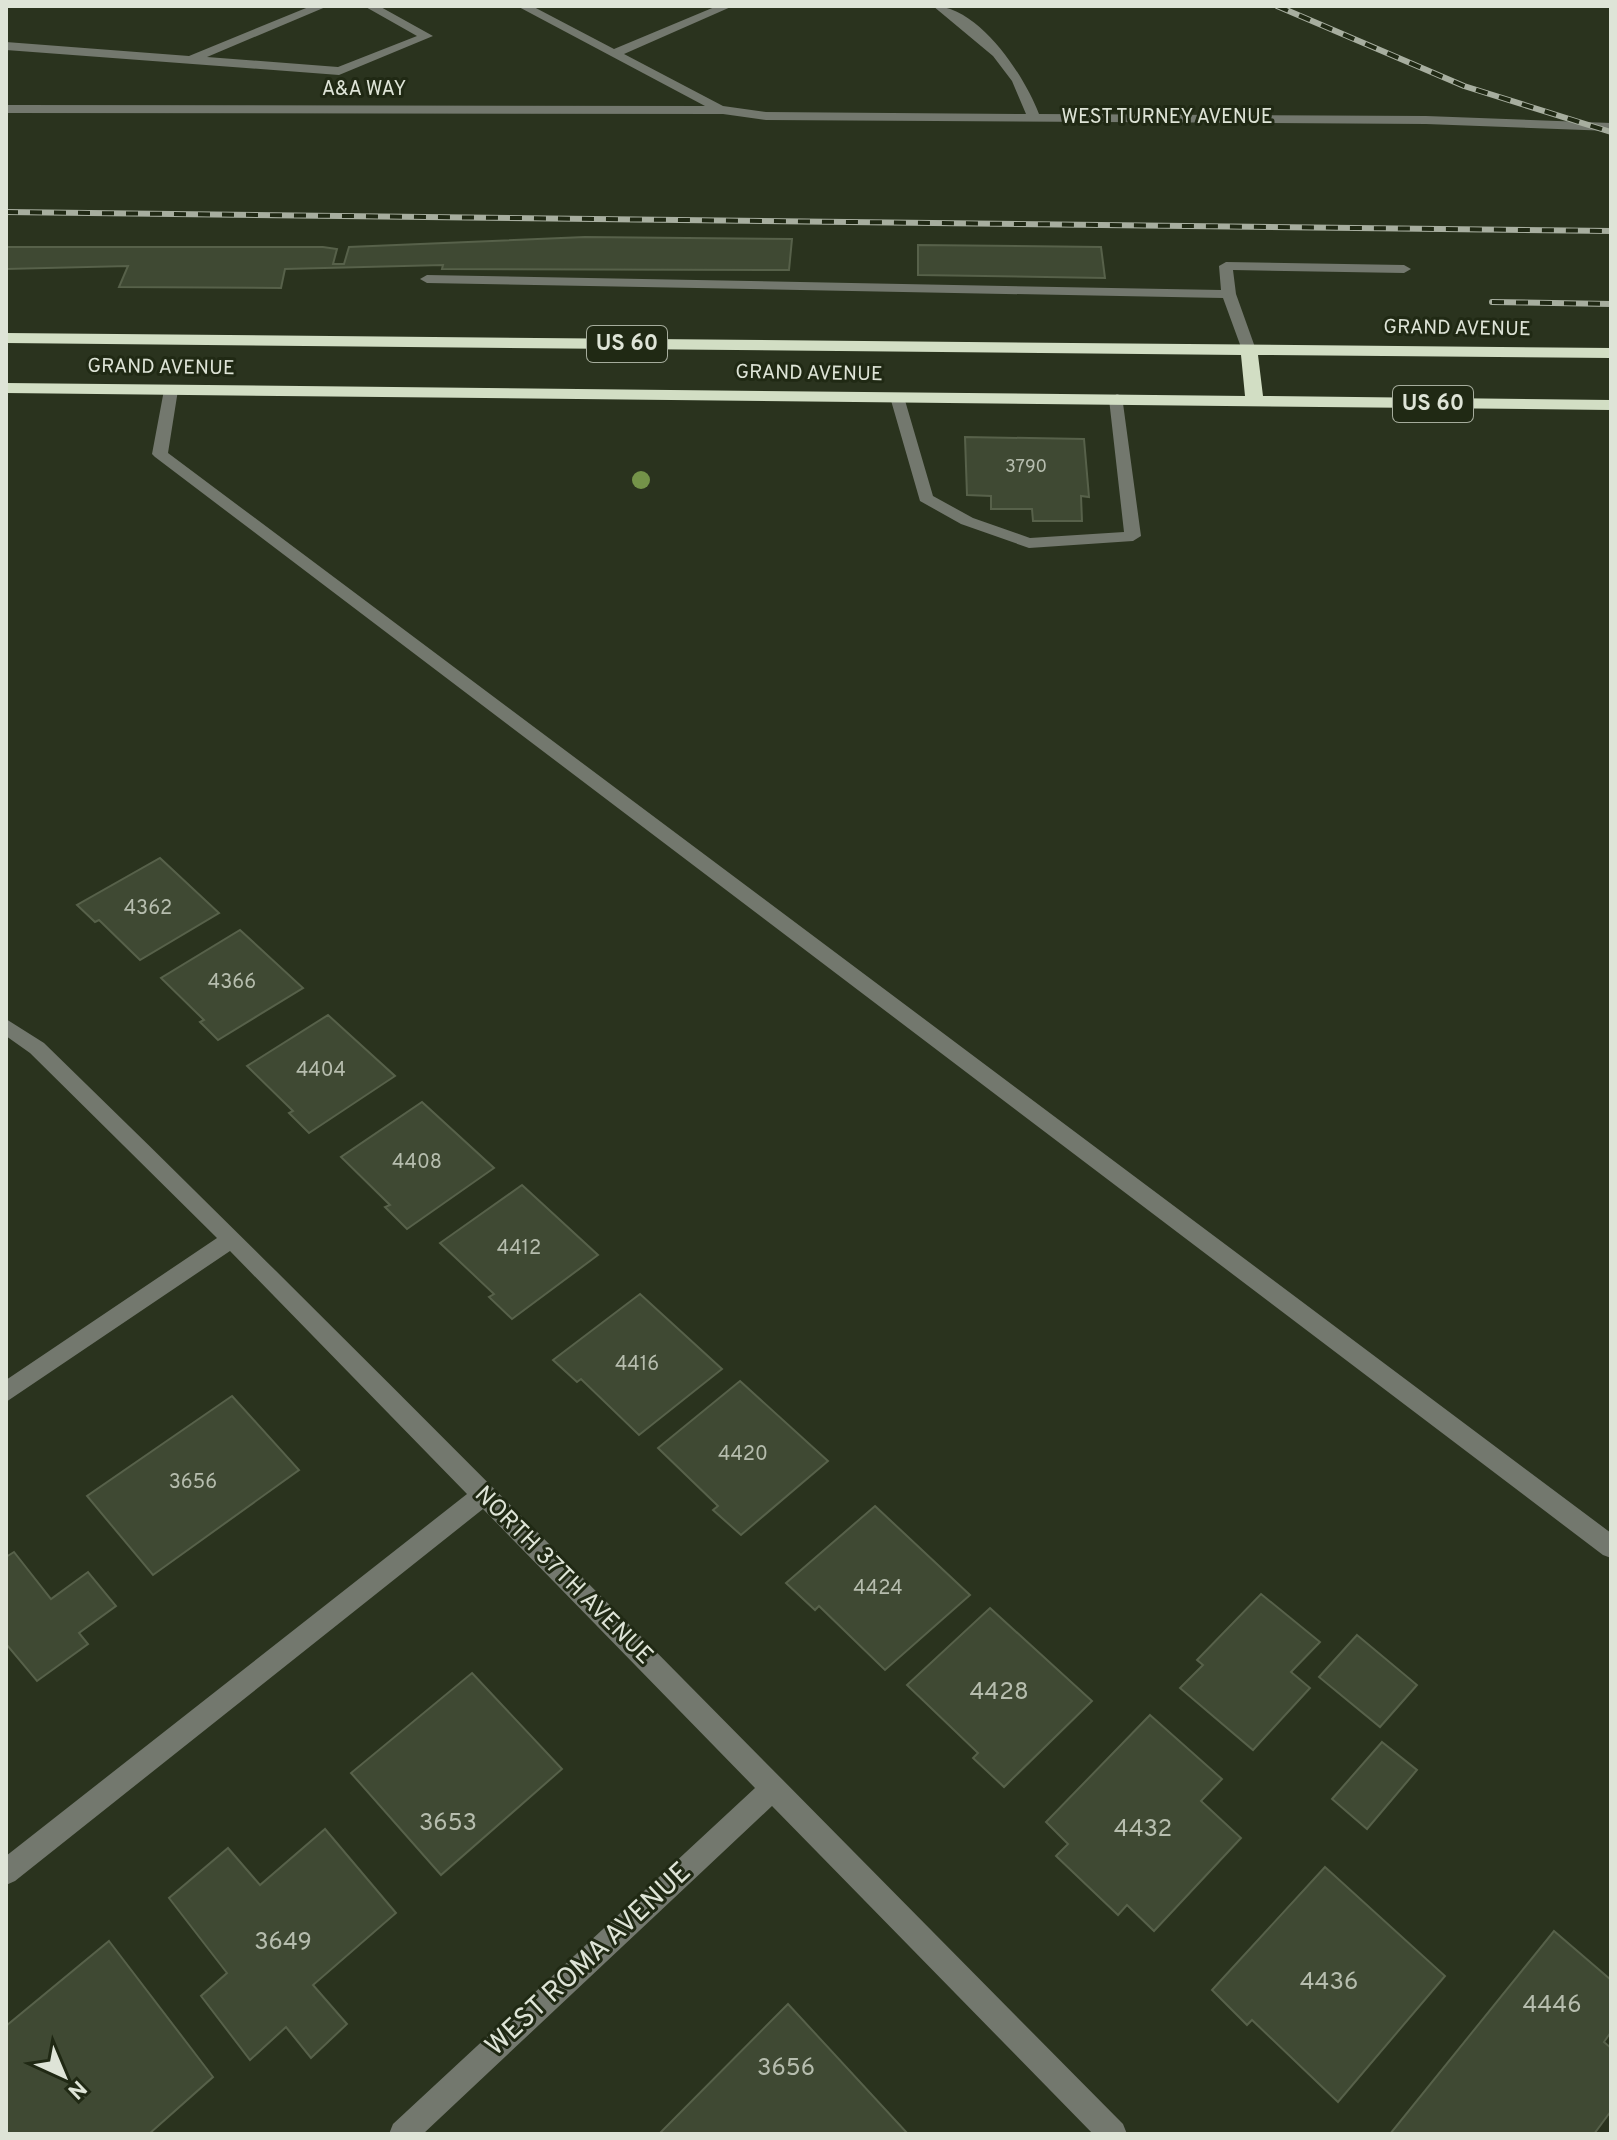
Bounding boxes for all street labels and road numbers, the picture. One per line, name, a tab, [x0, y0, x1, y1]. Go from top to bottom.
street label: A&A WAY	[322, 77, 406, 103]
street label: WEST TURNEY AVENUE	[1061, 105, 1273, 131]
street label: GRAND AVENUE	[1383, 315, 1531, 343]
road number: US 60	[587, 326, 667, 362]
street label: GRAND AVENUE	[87, 354, 235, 382]
street label: GRAND AVENUE	[735, 360, 883, 388]
road number: US 60	[1393, 386, 1473, 422]
street label: NORTH 37TH AVENUE	[467, 1480, 659, 1672]
street label: WEST ROMA AVENUE	[478, 1855, 700, 2065]

